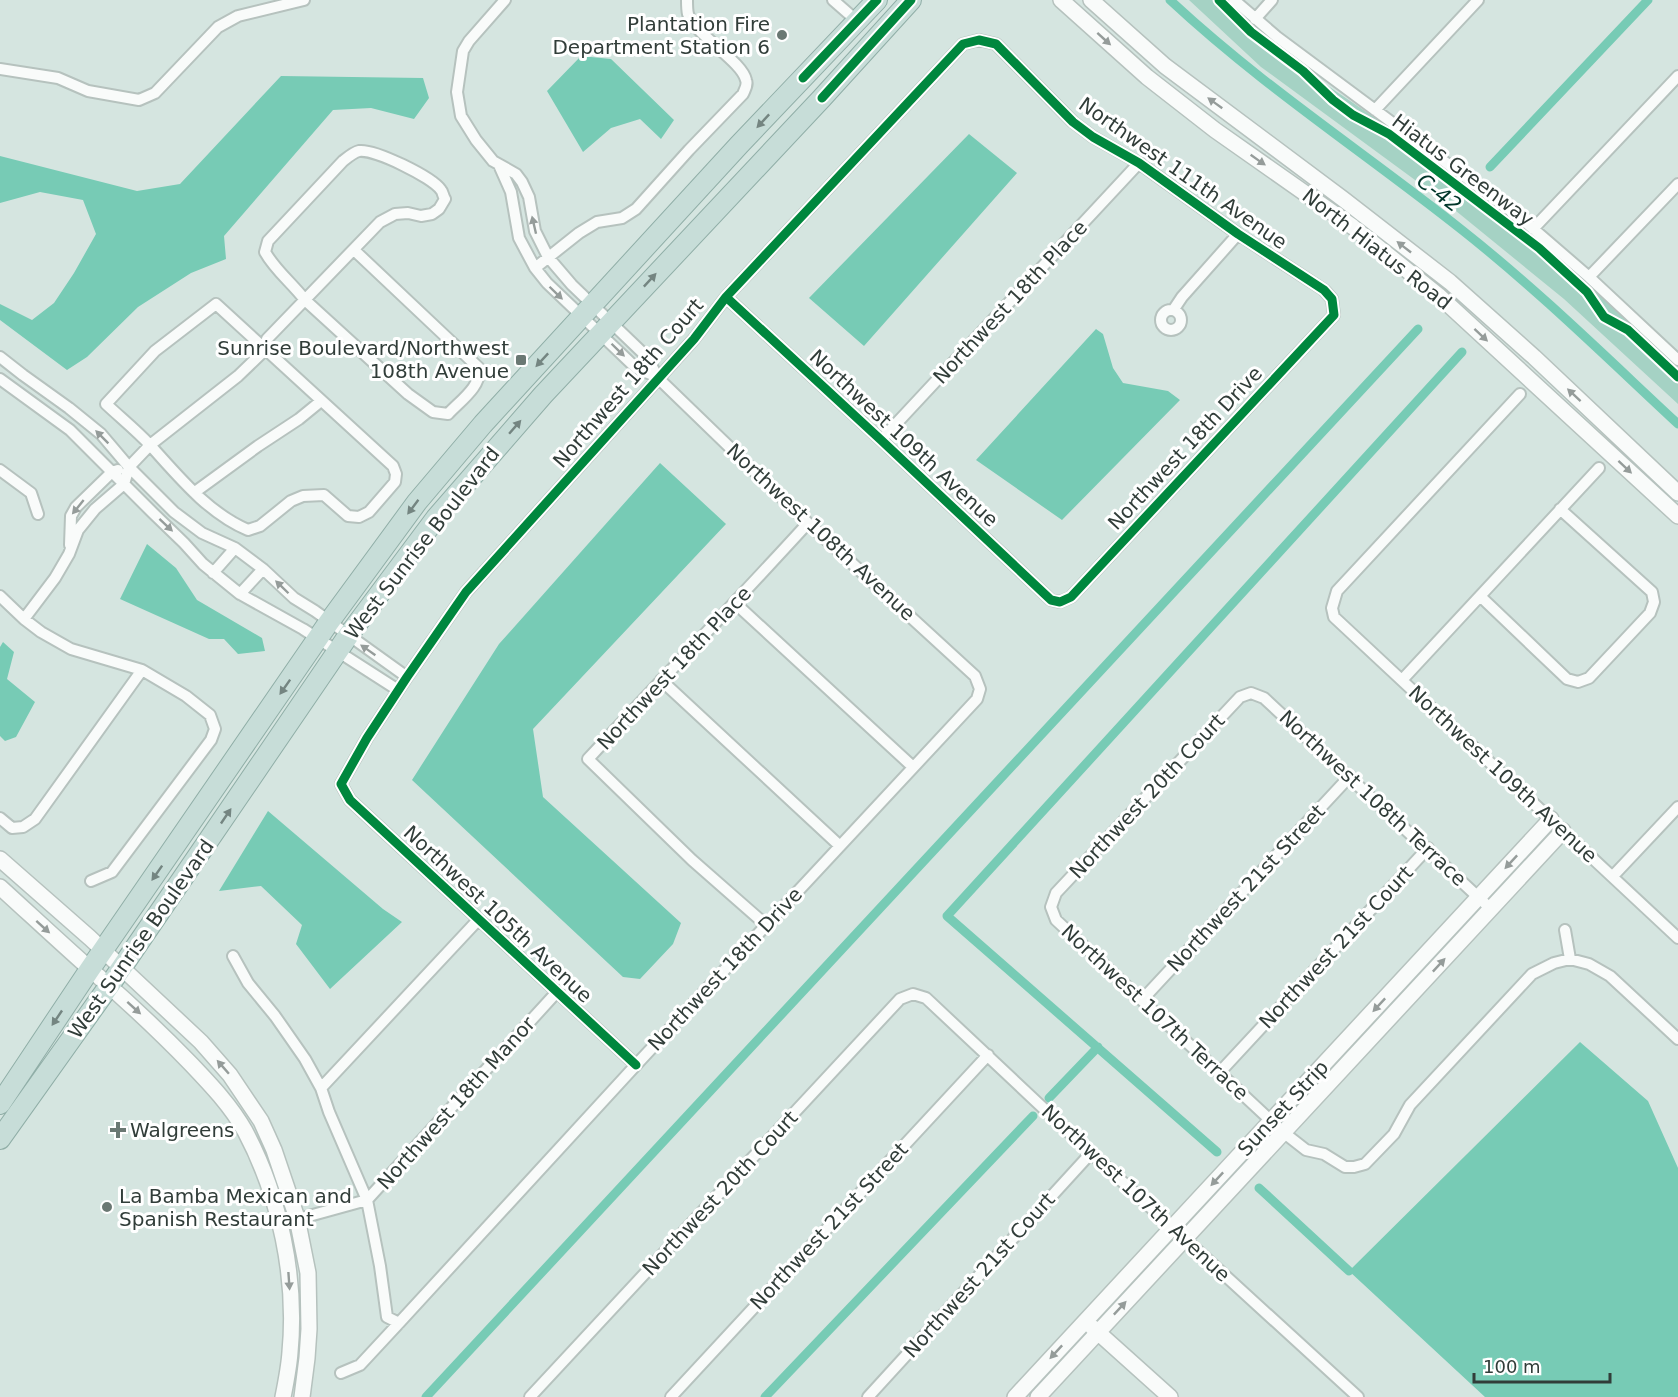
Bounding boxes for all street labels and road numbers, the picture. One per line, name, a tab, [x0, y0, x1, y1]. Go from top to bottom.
street label: Northwest 111th Avenue	[1074, 92, 1292, 254]
street label: Hiatus Greenway	[1387, 109, 1539, 231]
street label: North Hiatus Road	[1298, 183, 1456, 315]
street label: Northwest 18th Place	[928, 215, 1092, 389]
street label: Northwest 18th Court	[548, 293, 708, 473]
street label: Northwest 109th Avenue	[805, 344, 1003, 532]
street label: Northwest 18th Drive	[1103, 361, 1267, 535]
street label: Northwest 108th Avenue	[722, 438, 920, 626]
street label: West Sunrise Boulevard	[339, 442, 505, 644]
street label: Northwest 18th Place	[592, 581, 756, 755]
street label: Northwest 109th Avenue	[1404, 680, 1602, 868]
street label: Northwest 108th Terrace	[1274, 705, 1472, 891]
street label: Northwest 20th Court	[1064, 709, 1230, 883]
street label: Northwest 21st Street	[1162, 799, 1330, 977]
street label: Northwest 105th Avenue	[399, 820, 597, 1008]
street label: West Sunrise Boulevard	[63, 835, 219, 1043]
street label: Northwest 21st Court	[1254, 860, 1418, 1034]
street label: Northwest 18th Drive	[643, 882, 807, 1056]
street label: Northwest 107th Terrace	[1056, 919, 1254, 1105]
street label: Northwest 18th Manor	[372, 1011, 540, 1194]
street label: Sunset Strip	[1233, 1055, 1333, 1161]
street label: Northwest 107th Avenue	[1037, 1099, 1235, 1287]
street label: Northwest 20th Court	[637, 1106, 803, 1280]
street label: Northwest 21st Street	[745, 1137, 913, 1315]
street label: Northwest 21st Court	[898, 1187, 1060, 1363]

